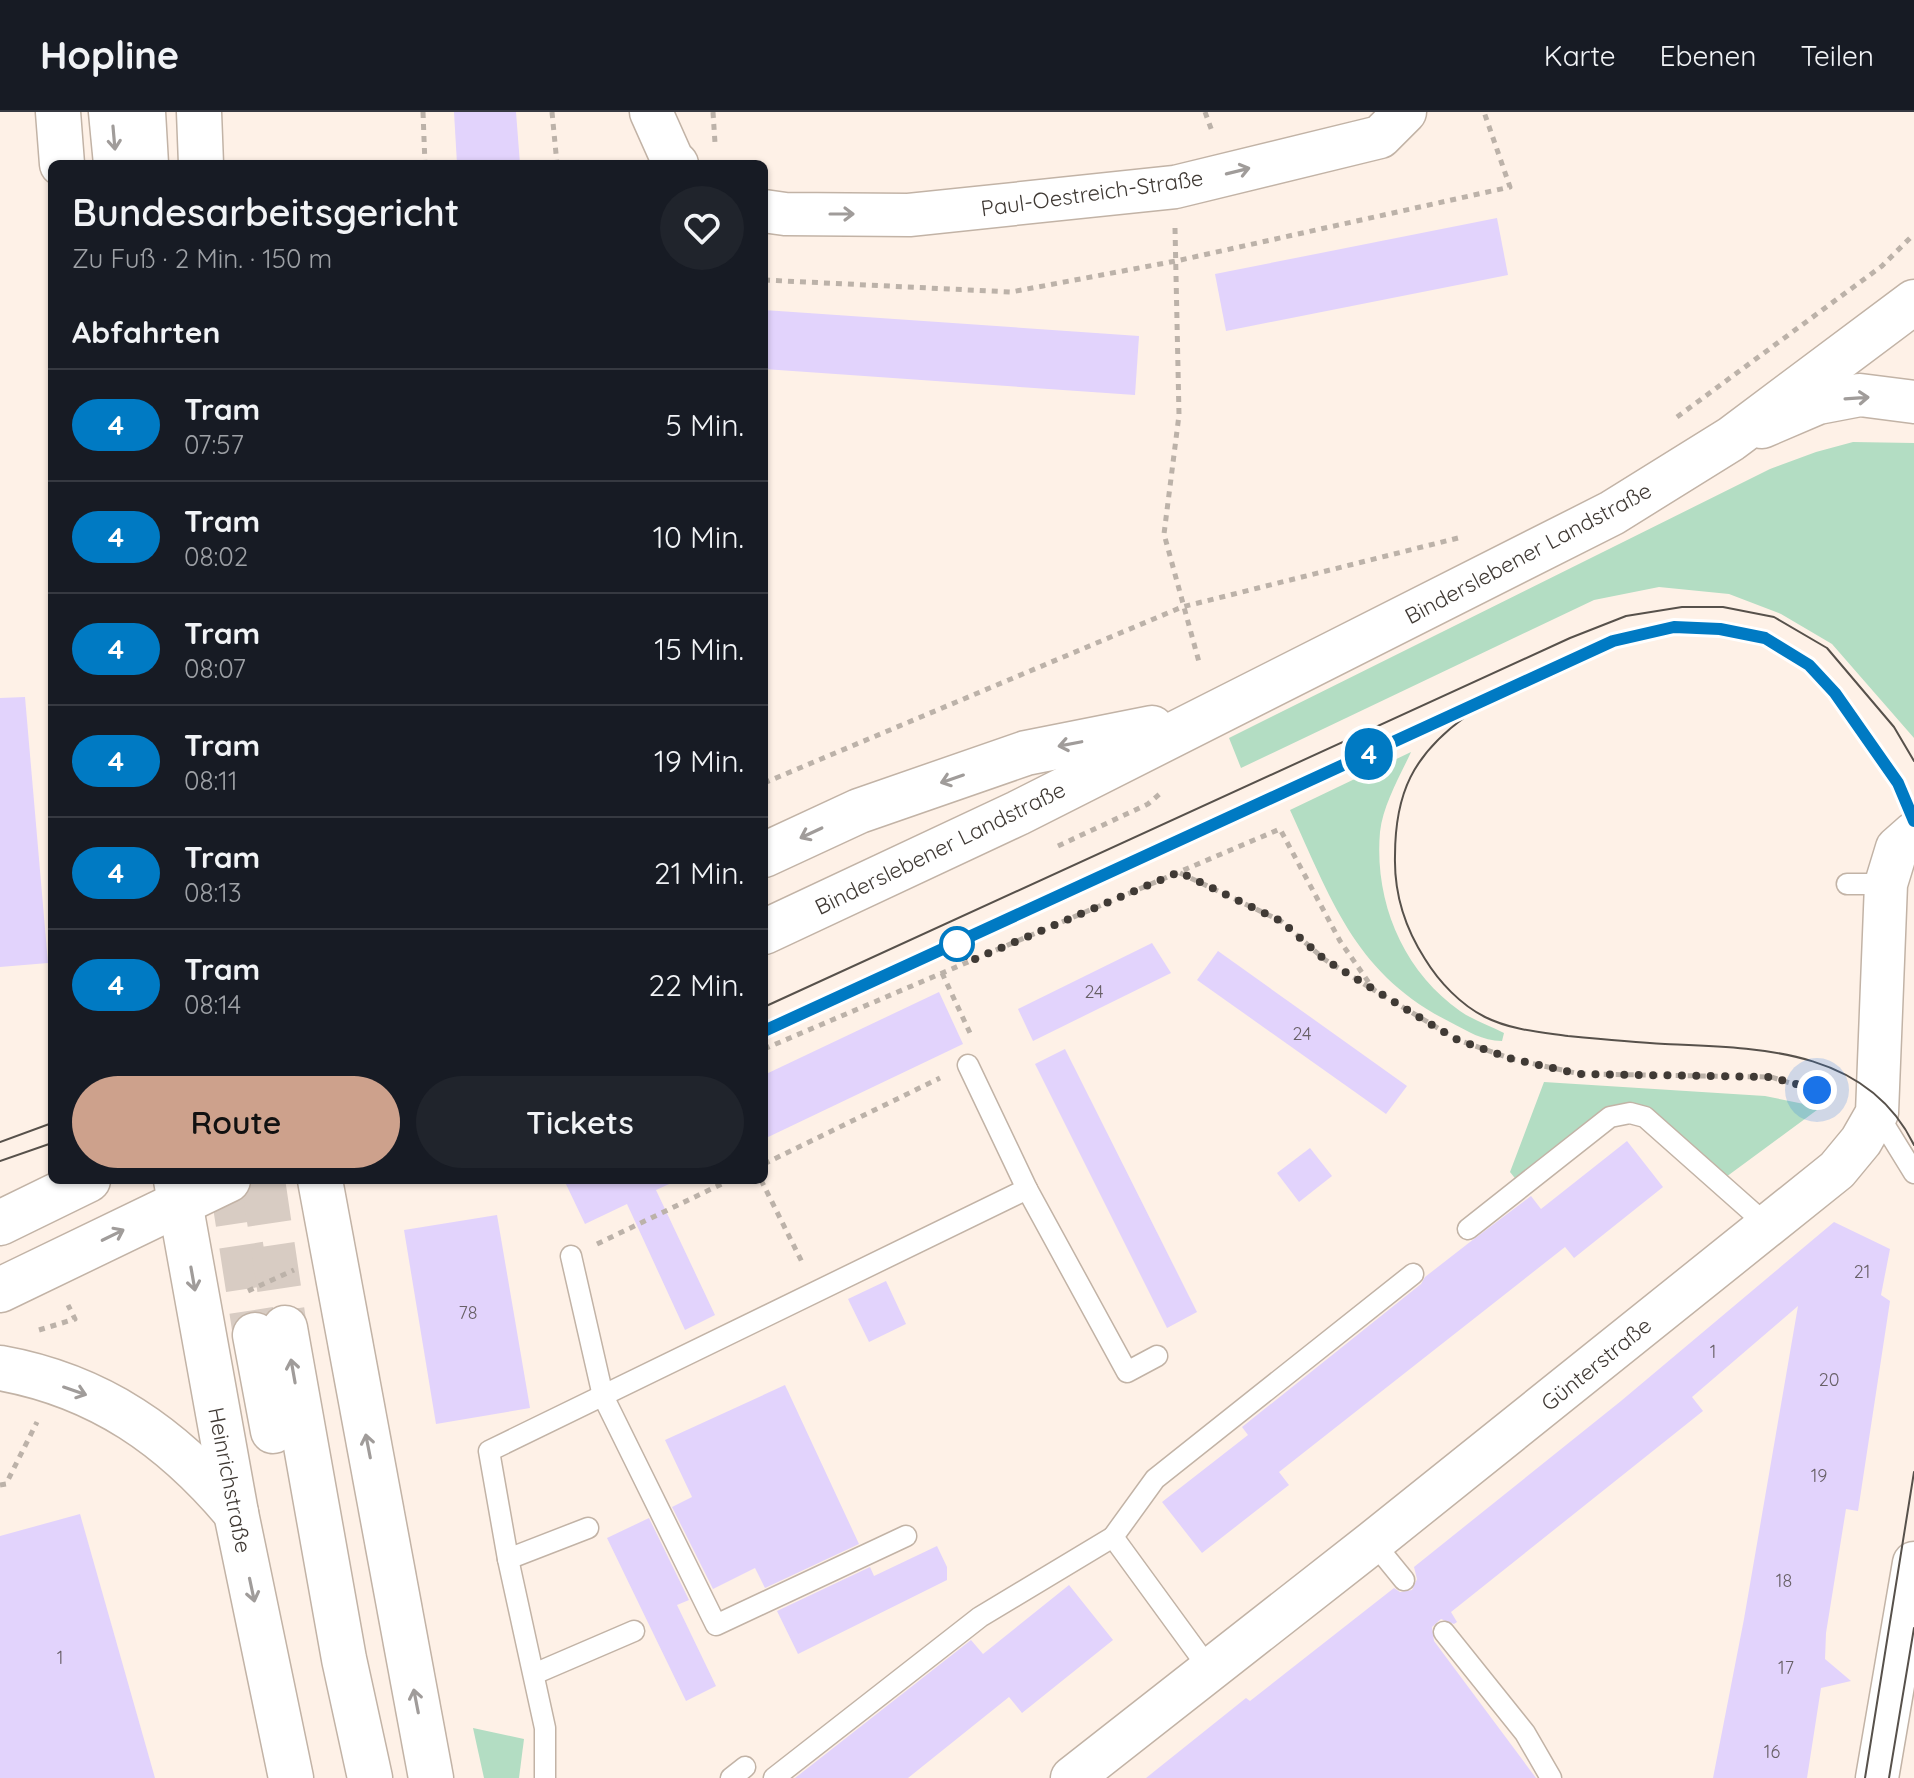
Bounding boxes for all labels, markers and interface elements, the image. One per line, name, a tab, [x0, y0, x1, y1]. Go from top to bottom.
text: Hopline	[40, 31, 179, 79]
text: Karte	[1544, 38, 1616, 73]
text: Ebenen	[1660, 38, 1756, 73]
text: Teilen	[1800, 38, 1874, 73]
one-way arrow	[106, 124, 121, 151]
one-way arrow	[1225, 163, 1251, 178]
street label: Paul-Oestreich-Straße	[979, 164, 1205, 222]
button: heart	[660, 186, 744, 270]
text: Bundesarbeitsgericht	[72, 188, 459, 236]
one-way arrow	[828, 207, 855, 222]
text: Zu Fuß · 2 Min. · 150 m	[72, 242, 332, 275]
text: Abfahrten	[72, 313, 220, 351]
text: Tram	[184, 390, 260, 428]
one-way arrow	[1843, 390, 1870, 405]
text: 5 Min.	[665, 406, 744, 444]
text: 4	[108, 407, 124, 442]
text: 07:57	[184, 428, 244, 461]
street label: Binderslebener Landstraße	[1400, 476, 1656, 630]
text: Tram	[184, 502, 260, 540]
text: 10 Min.	[653, 518, 744, 556]
text: 4	[108, 519, 124, 554]
text: 08:02	[184, 540, 248, 573]
text: Tram	[184, 614, 260, 652]
text: 15 Min.	[654, 630, 744, 668]
text: 4	[108, 631, 124, 666]
text: 08:07	[184, 652, 246, 685]
text: Tram	[184, 726, 260, 764]
line badge: 4	[1343, 728, 1395, 780]
text: 4	[1361, 736, 1377, 771]
one-way arrow	[1058, 738, 1083, 753]
text: 19 Min.	[654, 742, 744, 780]
text: 4	[108, 743, 124, 778]
text: 08:11	[184, 764, 238, 797]
one-way arrow	[940, 772, 965, 787]
street label: Binderslebener Landstraße	[810, 775, 1070, 921]
one-way arrow	[800, 826, 824, 841]
text: Tram	[184, 838, 260, 876]
text: 21 Min.	[654, 854, 744, 892]
text: 4	[108, 855, 124, 890]
text: 08:13	[184, 876, 242, 909]
unlabelled marker	[940, 927, 974, 961]
text: Tram	[184, 950, 260, 988]
text: 22 Min.	[649, 966, 744, 1004]
text: 4	[108, 967, 124, 1002]
house number: 24	[1084, 980, 1104, 1003]
text: 08:14	[184, 988, 241, 1021]
house number: 24	[1292, 1022, 1312, 1045]
your location	[1797, 1070, 1837, 1110]
button: Route	[72, 1076, 400, 1168]
button: Tickets	[416, 1076, 744, 1168]
one-way arrow	[101, 1226, 125, 1242]
house number: 21	[1854, 1260, 1870, 1283]
one-way arrow	[187, 1266, 202, 1291]
house number: 78	[459, 1301, 477, 1324]
street label: Günterstraße	[1535, 1311, 1657, 1417]
house number: 1	[1710, 1340, 1716, 1363]
one-way arrow	[284, 1359, 299, 1385]
house number: 20	[1819, 1368, 1839, 1391]
one-way arrow	[62, 1384, 87, 1399]
street label: Heinrichstraße	[202, 1405, 258, 1555]
one-way arrow	[359, 1434, 374, 1459]
house number: 19	[1811, 1464, 1827, 1487]
house number: 18	[1776, 1569, 1792, 1592]
one-way arrow	[245, 1576, 260, 1602]
house number: 1	[57, 1646, 63, 1669]
house number: 17	[1778, 1656, 1794, 1679]
one-way arrow	[408, 1689, 423, 1715]
house number: 16	[1764, 1740, 1780, 1763]

